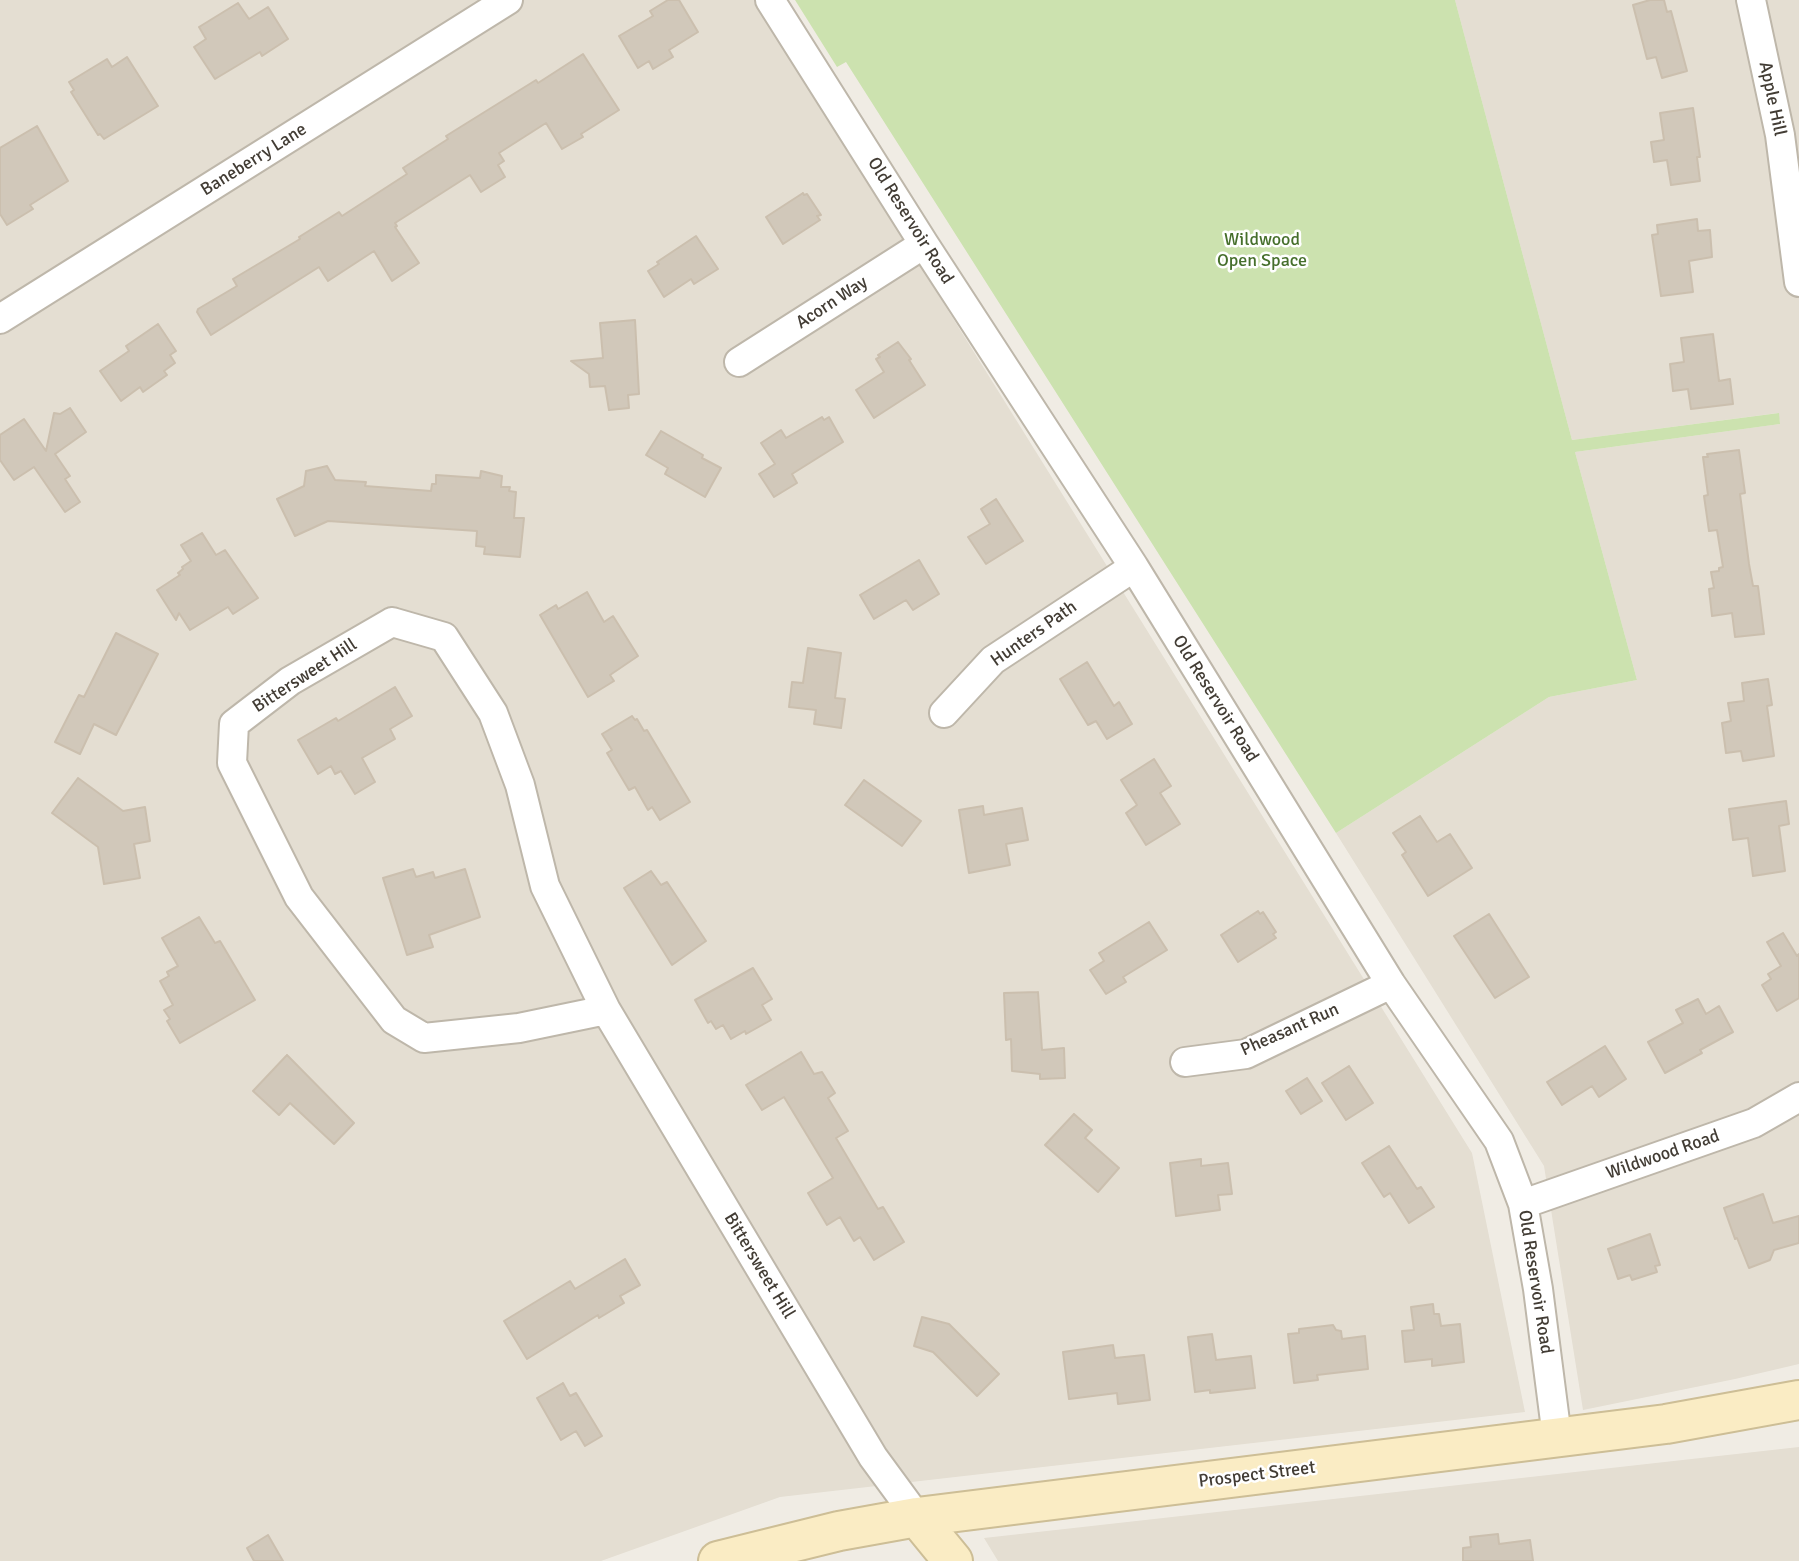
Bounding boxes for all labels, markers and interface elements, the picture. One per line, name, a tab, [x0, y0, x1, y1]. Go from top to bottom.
street label: Apple Hill	[1754, 60, 1790, 138]
street label: Baneberry Lane	[197, 119, 311, 201]
street label: Old Reservoir Road	[862, 154, 958, 288]
park label: Wildwood Open Space	[1217, 229, 1307, 272]
street label: Acorn Way	[792, 272, 872, 334]
street label: Hunters Path	[987, 596, 1081, 672]
street label: Old Reservoir Road	[1167, 632, 1263, 766]
street label: Bittersweet Hill	[249, 634, 361, 718]
street label: Pheasant Run	[1238, 999, 1342, 1061]
street label: Wildwood Road	[1604, 1126, 1722, 1184]
street label: Old Reservoir Road	[1513, 1208, 1557, 1356]
street label: Bittersweet Hill	[719, 1209, 799, 1323]
street label: Prospect Street	[1197, 1457, 1317, 1493]

